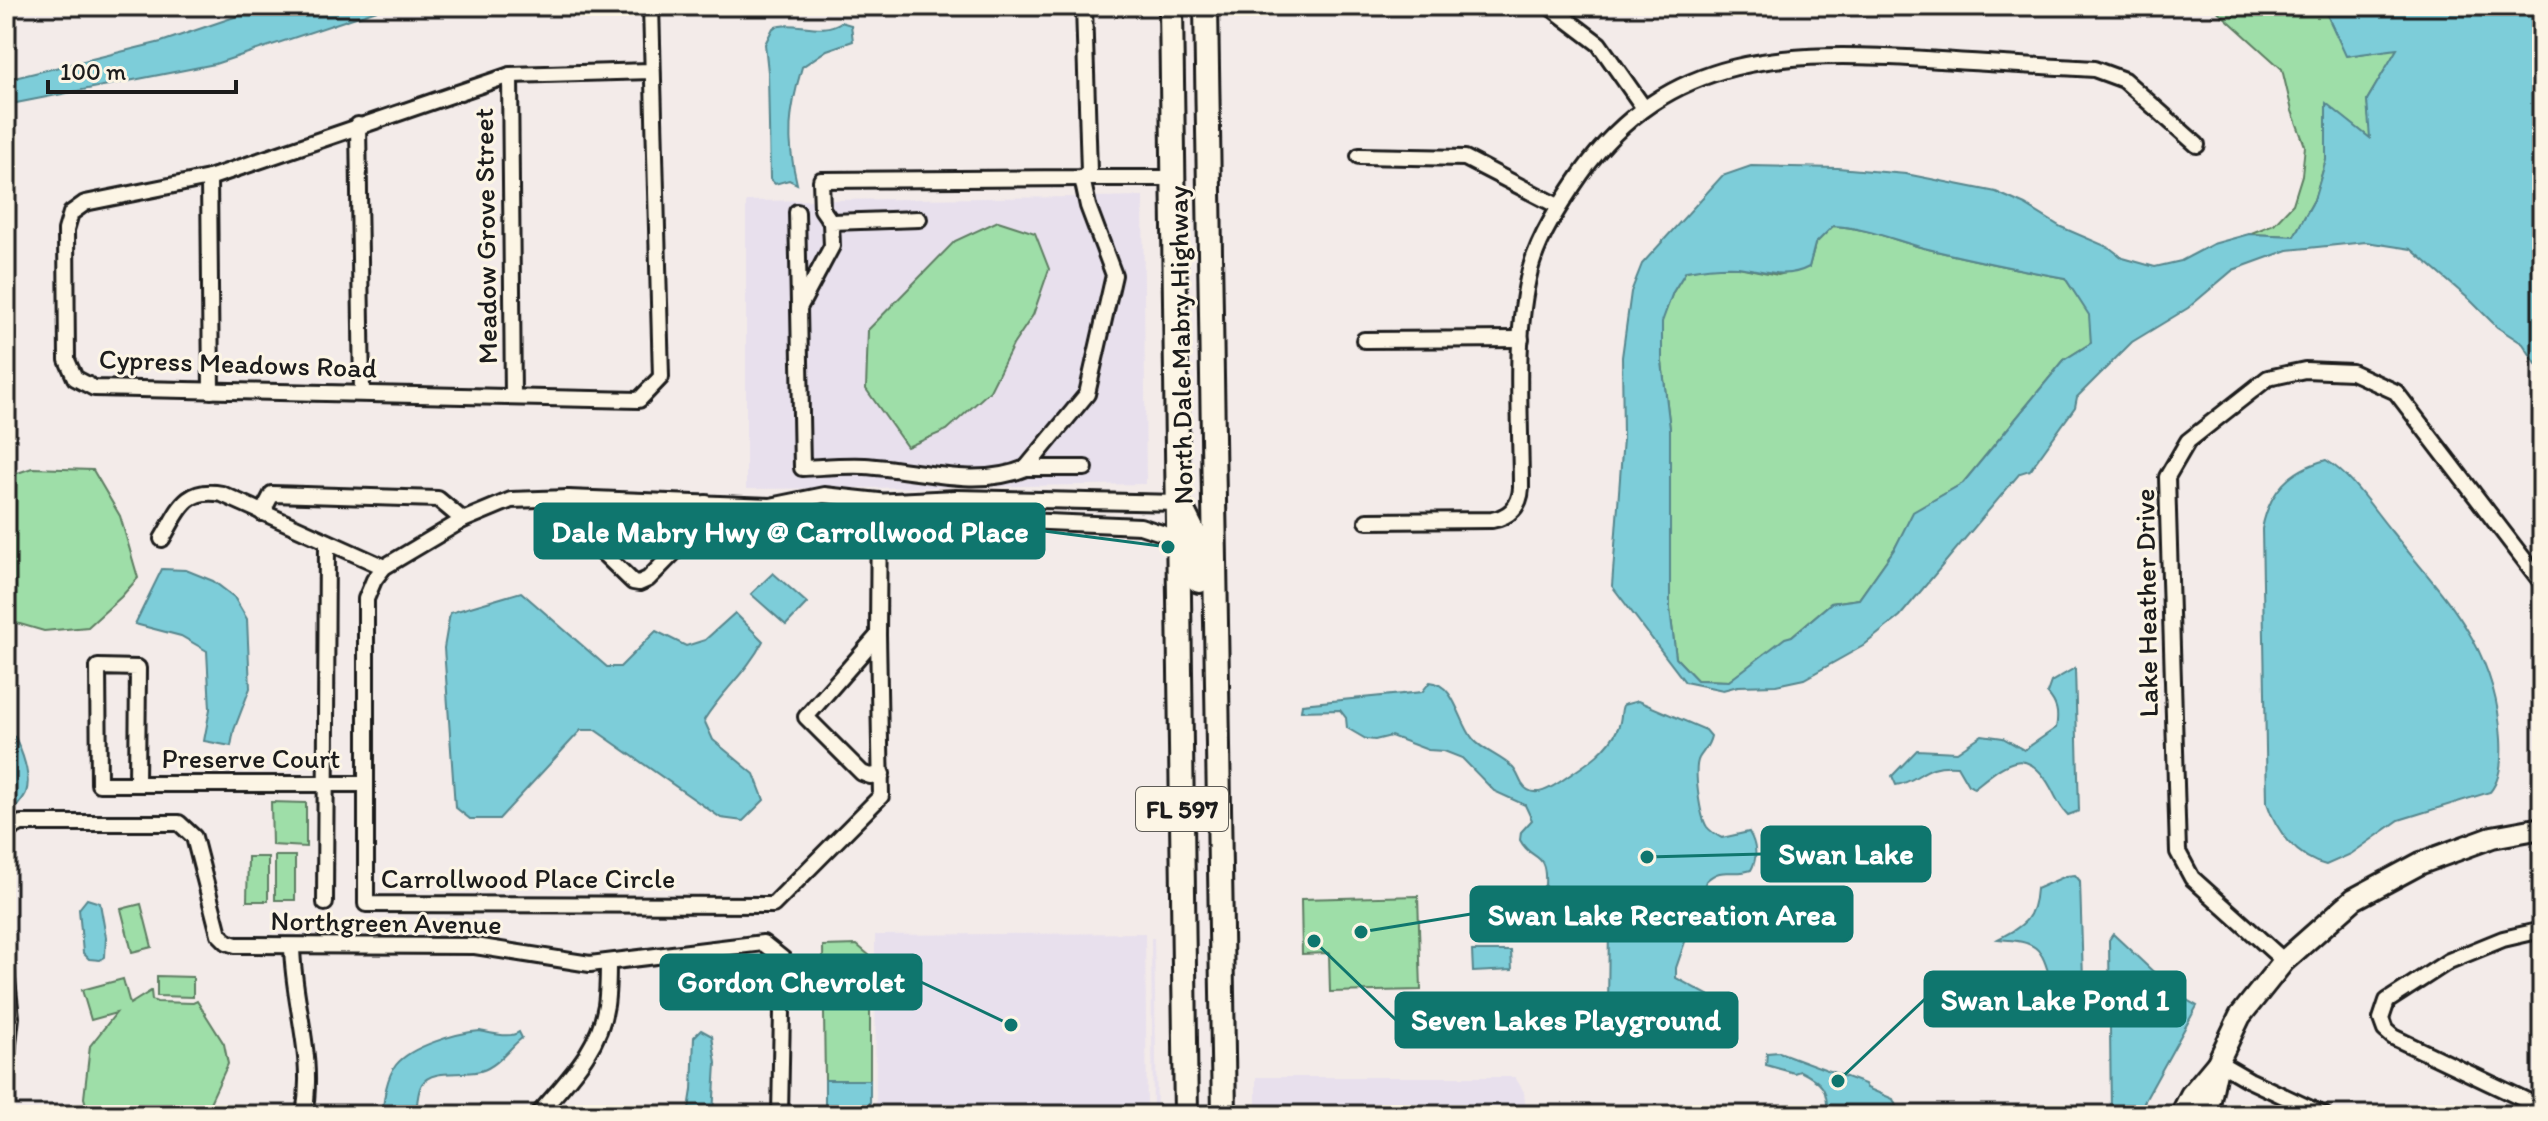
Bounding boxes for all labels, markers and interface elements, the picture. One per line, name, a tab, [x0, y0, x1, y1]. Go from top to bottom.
scale bar	[48, 44, 236, 94]
text: 100 m	[60, 57, 126, 86]
street label: Meadow Grove Street	[466, 108, 504, 364]
street label: North Dale Mabry Highway	[1160, 185, 1200, 505]
street label: Cypress Meadows Road	[98, 341, 378, 385]
street label: Lake Heather Drive	[2127, 488, 2165, 718]
callout: Dale Mabry Hwy @ Carrollwood Place	[535, 504, 1044, 558]
text: Dale Mabry Hwy @ Carrollwood Place	[551, 513, 1029, 550]
street label: Preserve Court	[162, 741, 340, 775]
road number: FL 597	[1136, 787, 1228, 831]
callout: Swan Lake	[1762, 827, 1930, 881]
text: Swan Lake	[1778, 835, 1914, 872]
street label: Carrollwood Place Circle	[381, 861, 675, 895]
callout: Swan Lake Recreation Area	[1471, 887, 1852, 941]
text: Swan Lake Recreation Area	[1488, 896, 1837, 933]
street label: Northgreen Avenue	[270, 903, 502, 941]
callout: Gordon Chevrolet	[661, 955, 921, 1009]
text: Gordon Chevrolet	[677, 963, 906, 1000]
callout: Swan Lake Pond 1	[1925, 972, 2185, 1026]
text: Swan Lake Pond 1	[1941, 981, 2169, 1018]
callout: Seven Lakes Playground	[1396, 993, 1737, 1047]
text: Seven Lakes Playground	[1411, 1001, 1721, 1038]

